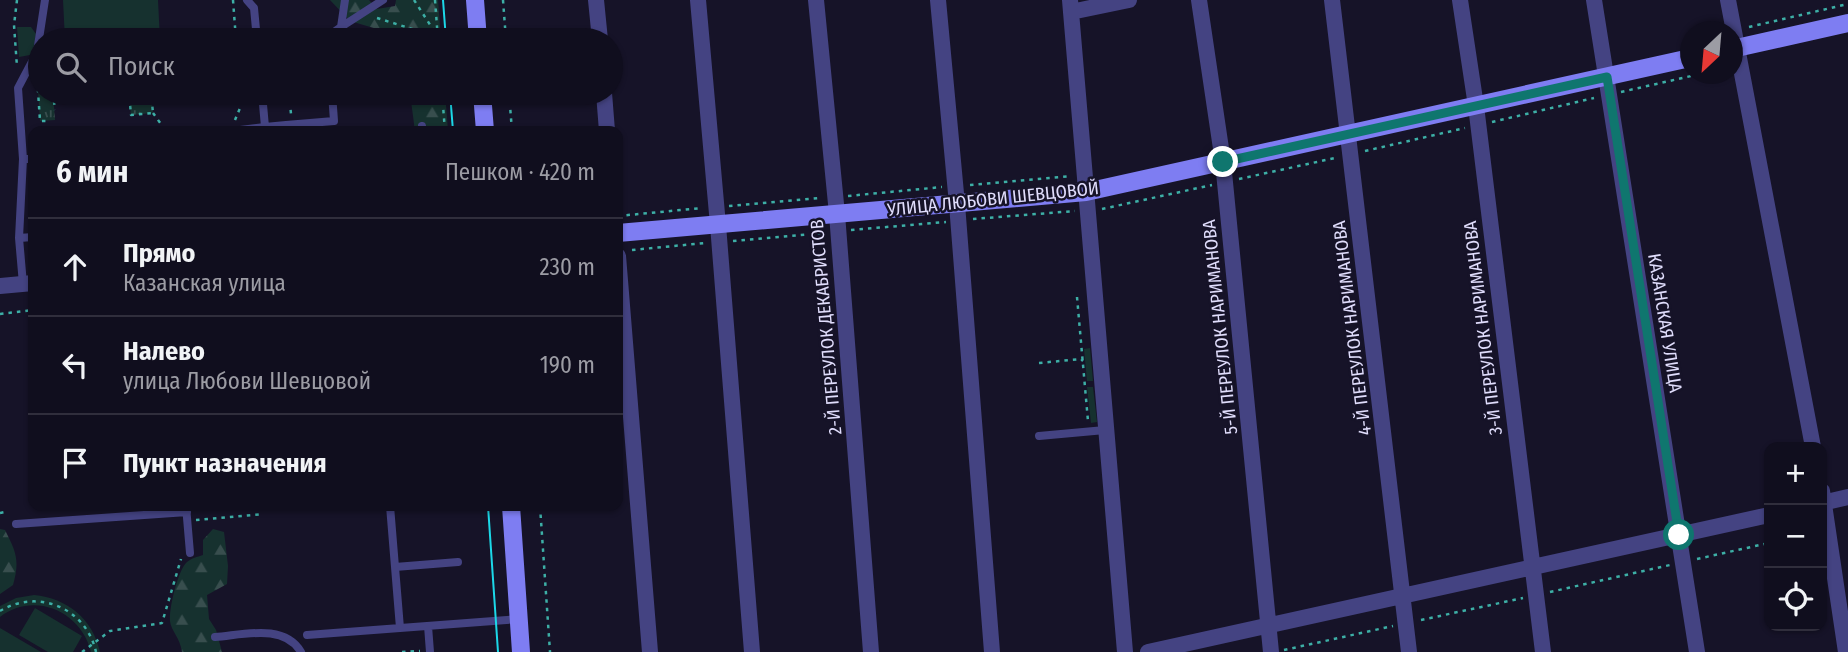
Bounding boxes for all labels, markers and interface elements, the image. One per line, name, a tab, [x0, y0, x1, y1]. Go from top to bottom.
north arrow	[1680, 21, 1743, 84]
search box	[28, 28, 623, 105]
icon: search	[52, 48, 90, 86]
text: Поиск	[108, 51, 175, 82]
route end	[1207, 146, 1238, 177]
text: 6 мин	[56, 154, 128, 190]
text: Пешком · 420 m	[445, 158, 595, 186]
street label: УЛИЦА ЛЮБОВИ ШЕВЦОВОЙ	[885, 177, 1100, 221]
street label: 2-Й ПЕРЕУЛОК ДЕКАБРИСТОВ	[806, 218, 846, 436]
street label: 5-Й ПЕРЕУЛОК НАРИМАНОВА	[1198, 218, 1242, 435]
street label: 4-Й ПЕРЕУЛОК НАРИМАНОВА	[1328, 219, 1376, 437]
street label: 3-Й ПЕРЕУЛОК НАРИМАНОВА	[1459, 219, 1507, 436]
text: Прямо	[123, 238, 195, 269]
icon: ahead	[56, 248, 94, 286]
street label: КАЗАНСКАЯ УЛИЦА	[1643, 252, 1687, 395]
text: 230 m	[539, 253, 595, 281]
text: Казанская улица	[123, 269, 286, 297]
text: Налево	[123, 336, 205, 367]
icon: left	[56, 346, 94, 384]
text: 190 m	[540, 351, 595, 379]
text: улица Любови Шевцовой	[123, 367, 371, 395]
map controls	[1764, 442, 1827, 631]
button: +	[1764, 442, 1827, 505]
icon: arrive	[56, 444, 94, 482]
text: Пункт назначения	[123, 448, 327, 479]
button: −	[1764, 505, 1827, 568]
route start	[1663, 519, 1694, 550]
button: locate	[1764, 568, 1827, 631]

